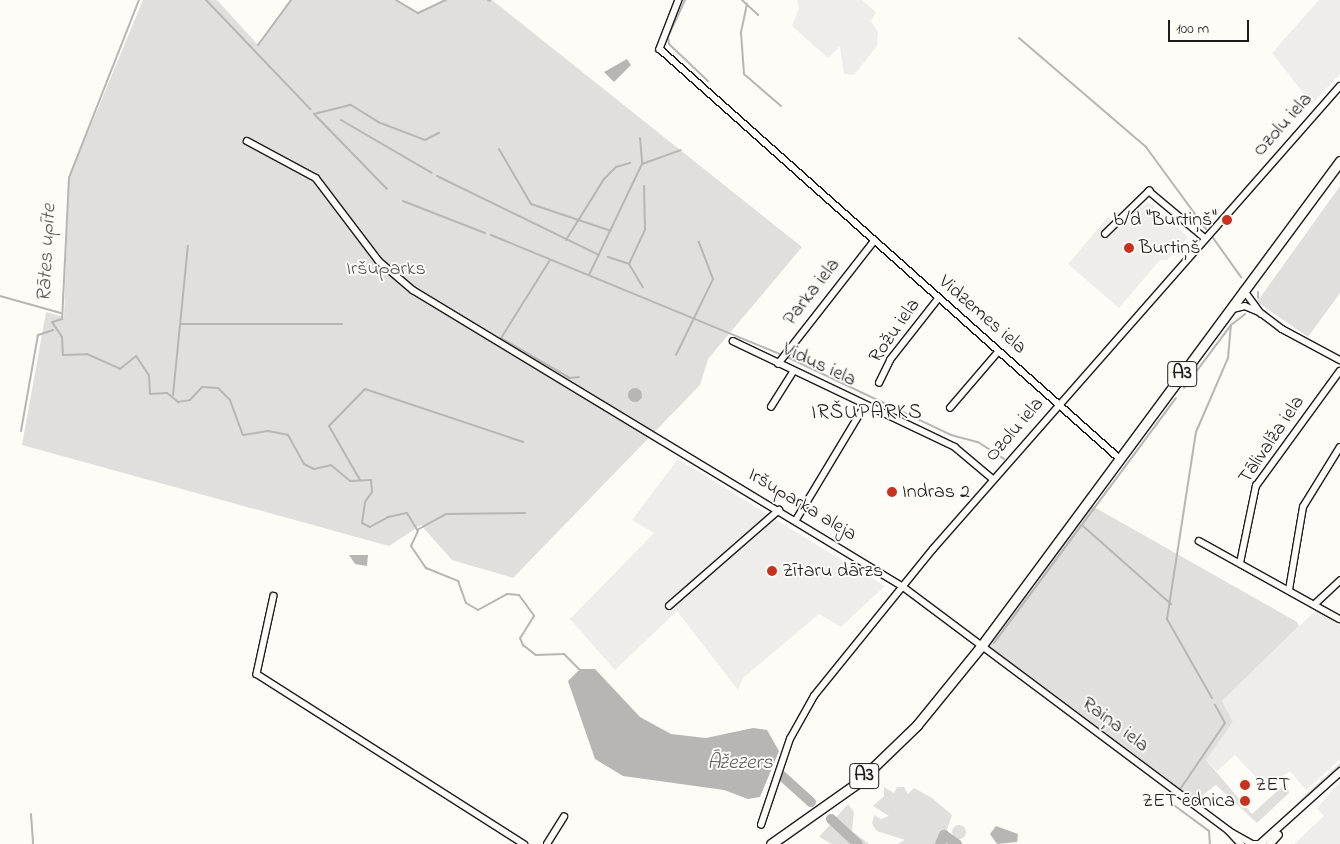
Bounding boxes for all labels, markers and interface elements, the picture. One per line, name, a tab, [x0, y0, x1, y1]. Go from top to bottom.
scale bar	[1170, 10, 1251, 42]
text: 100 m	[1176, 18, 1209, 40]
street label: Ozolu iela	[1248, 88, 1318, 162]
water label: Rātes upīte	[32, 203, 62, 303]
place label: b/d "Burtiņš"	[1113, 208, 1217, 232]
marker: b/d "Burtiņš"	[1221, 214, 1233, 226]
place label: Burtiņš	[1139, 236, 1200, 260]
marker: Burtiņš	[1123, 242, 1135, 254]
street label: Parka iela	[778, 254, 846, 330]
park label: Iršuparks	[346, 257, 426, 281]
street label: Vidzemes iela	[933, 270, 1031, 360]
street label: Rožu iela	[864, 294, 926, 368]
street label: Vidus iela	[778, 338, 860, 392]
road number: A3	[1167, 358, 1197, 390]
street label: Tālivalža iela	[1234, 391, 1310, 489]
street label: Ozolu iela	[980, 393, 1050, 467]
district label: IRŠUPARKS	[810, 400, 924, 426]
street label: Iršuparka aleja	[743, 463, 861, 547]
place label: Indras 2	[902, 480, 970, 504]
marker: Indras 2	[886, 486, 898, 498]
place label: Zītaru dārzs	[782, 559, 883, 583]
marker: Zītaru dārzs	[766, 565, 778, 577]
street label: Raiņa iela	[1077, 692, 1153, 758]
water label: Āžezers	[707, 750, 773, 776]
road number: A3	[849, 759, 879, 792]
place label: ZET	[1255, 773, 1290, 797]
marker: ZET	[1239, 779, 1251, 791]
place label: ZET ēdnica	[1142, 789, 1235, 813]
marker: ZET ēdnica	[1239, 795, 1251, 807]

